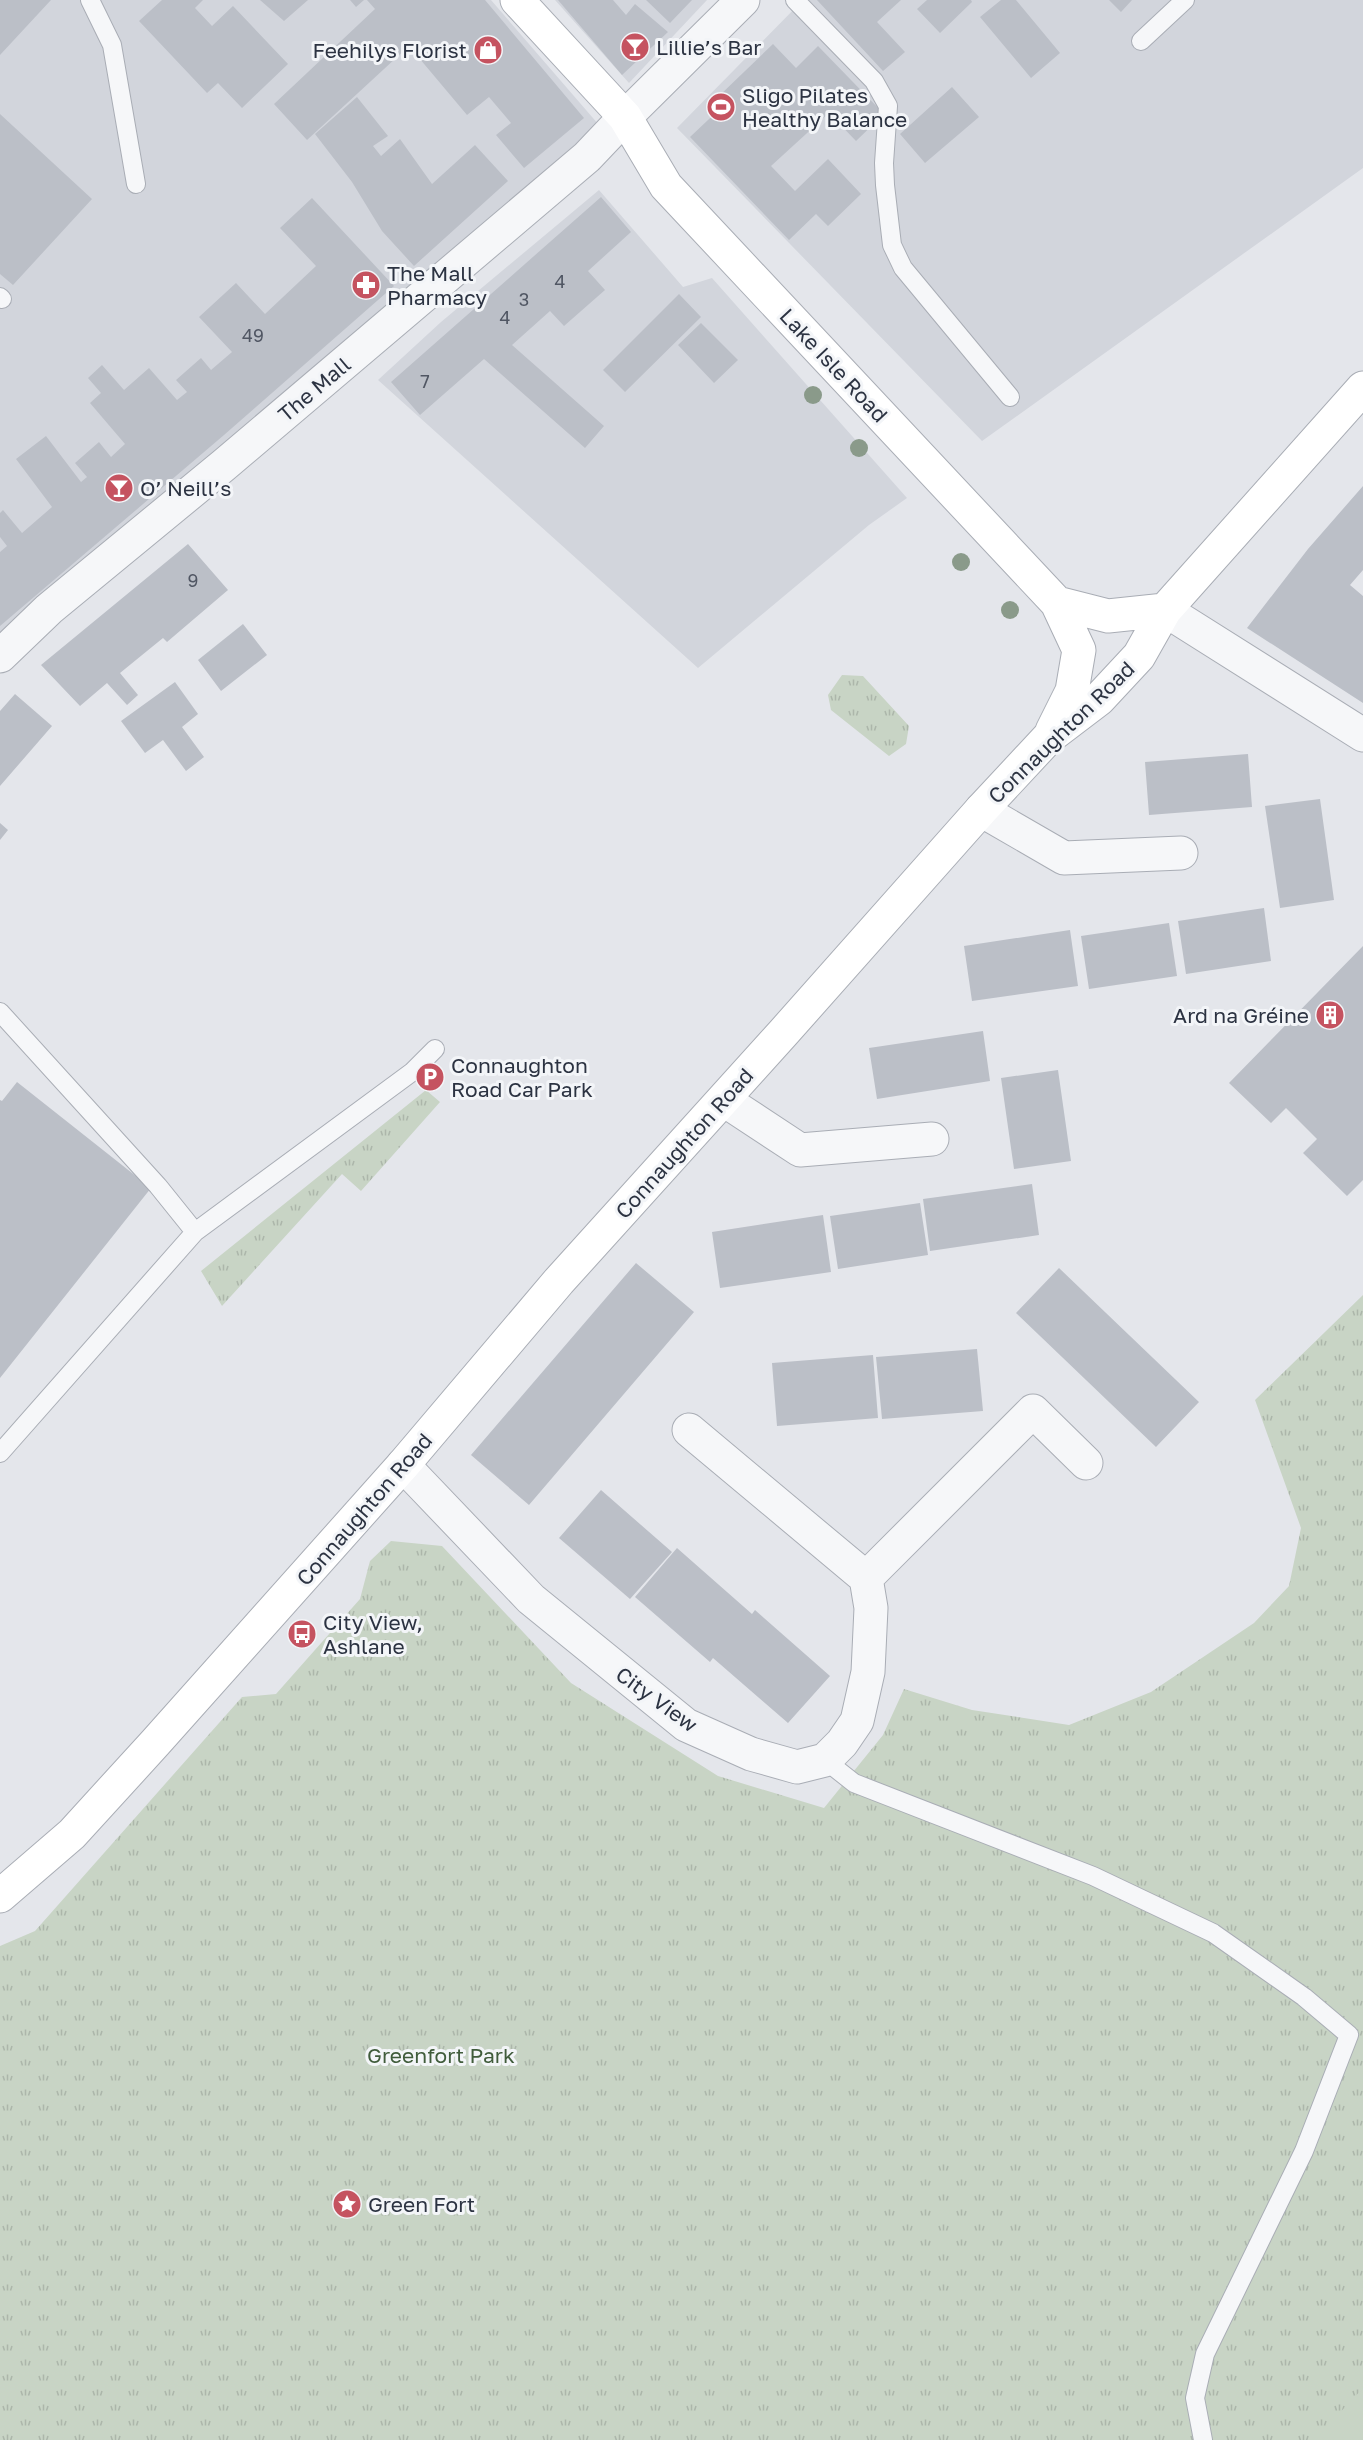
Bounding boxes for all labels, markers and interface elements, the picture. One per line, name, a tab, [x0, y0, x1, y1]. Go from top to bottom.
bar icon: Lillie’s Bar	[619, 31, 651, 63]
shop icon: Feehilys Florist	[472, 34, 504, 66]
place label: Lillie’s Bar	[656, 34, 761, 60]
place label: Feehilys Florist	[312, 37, 467, 63]
place label: Sligo Pilates Healthy Balance	[742, 82, 907, 132]
sports icon: Sligo Pilates Healthy Balance	[705, 91, 737, 123]
place label: The Mall Pharmacy	[387, 260, 487, 310]
pharmacy icon: The Mall Pharmacy	[350, 269, 382, 301]
house number: 4	[555, 270, 566, 292]
house number: 3	[519, 288, 529, 310]
street label: Lake Isle Road	[775, 303, 893, 427]
house number: 4	[500, 306, 511, 328]
house number: 49	[242, 324, 264, 346]
street label: The Mall	[272, 351, 356, 427]
house number: 7	[420, 370, 430, 392]
bar icon: O’ Neill’s	[103, 472, 135, 504]
place label: O’ Neill’s	[140, 475, 231, 501]
house number: 9	[188, 569, 198, 591]
street label: Connaughton Road	[982, 655, 1140, 809]
building icon: Ard na Gréine	[1314, 999, 1346, 1031]
place label: Ard na Gréine	[1173, 1002, 1309, 1028]
place label: Connaughton Road Car Park	[451, 1052, 593, 1102]
parking icon: Connaughton Road Car Park	[414, 1061, 446, 1093]
street label: Connaughton Road	[610, 1062, 758, 1224]
street label: Connaughton Road	[291, 1427, 437, 1591]
place label: City View, Ashlane	[323, 1609, 423, 1659]
bus stop icon: City View, Ashlane	[286, 1618, 318, 1650]
street label: City View	[611, 1661, 703, 1737]
park label: Greenfort Park	[367, 2042, 515, 2068]
place icon: Green Fort	[331, 2188, 363, 2220]
place label: Green Fort	[368, 2191, 475, 2217]

